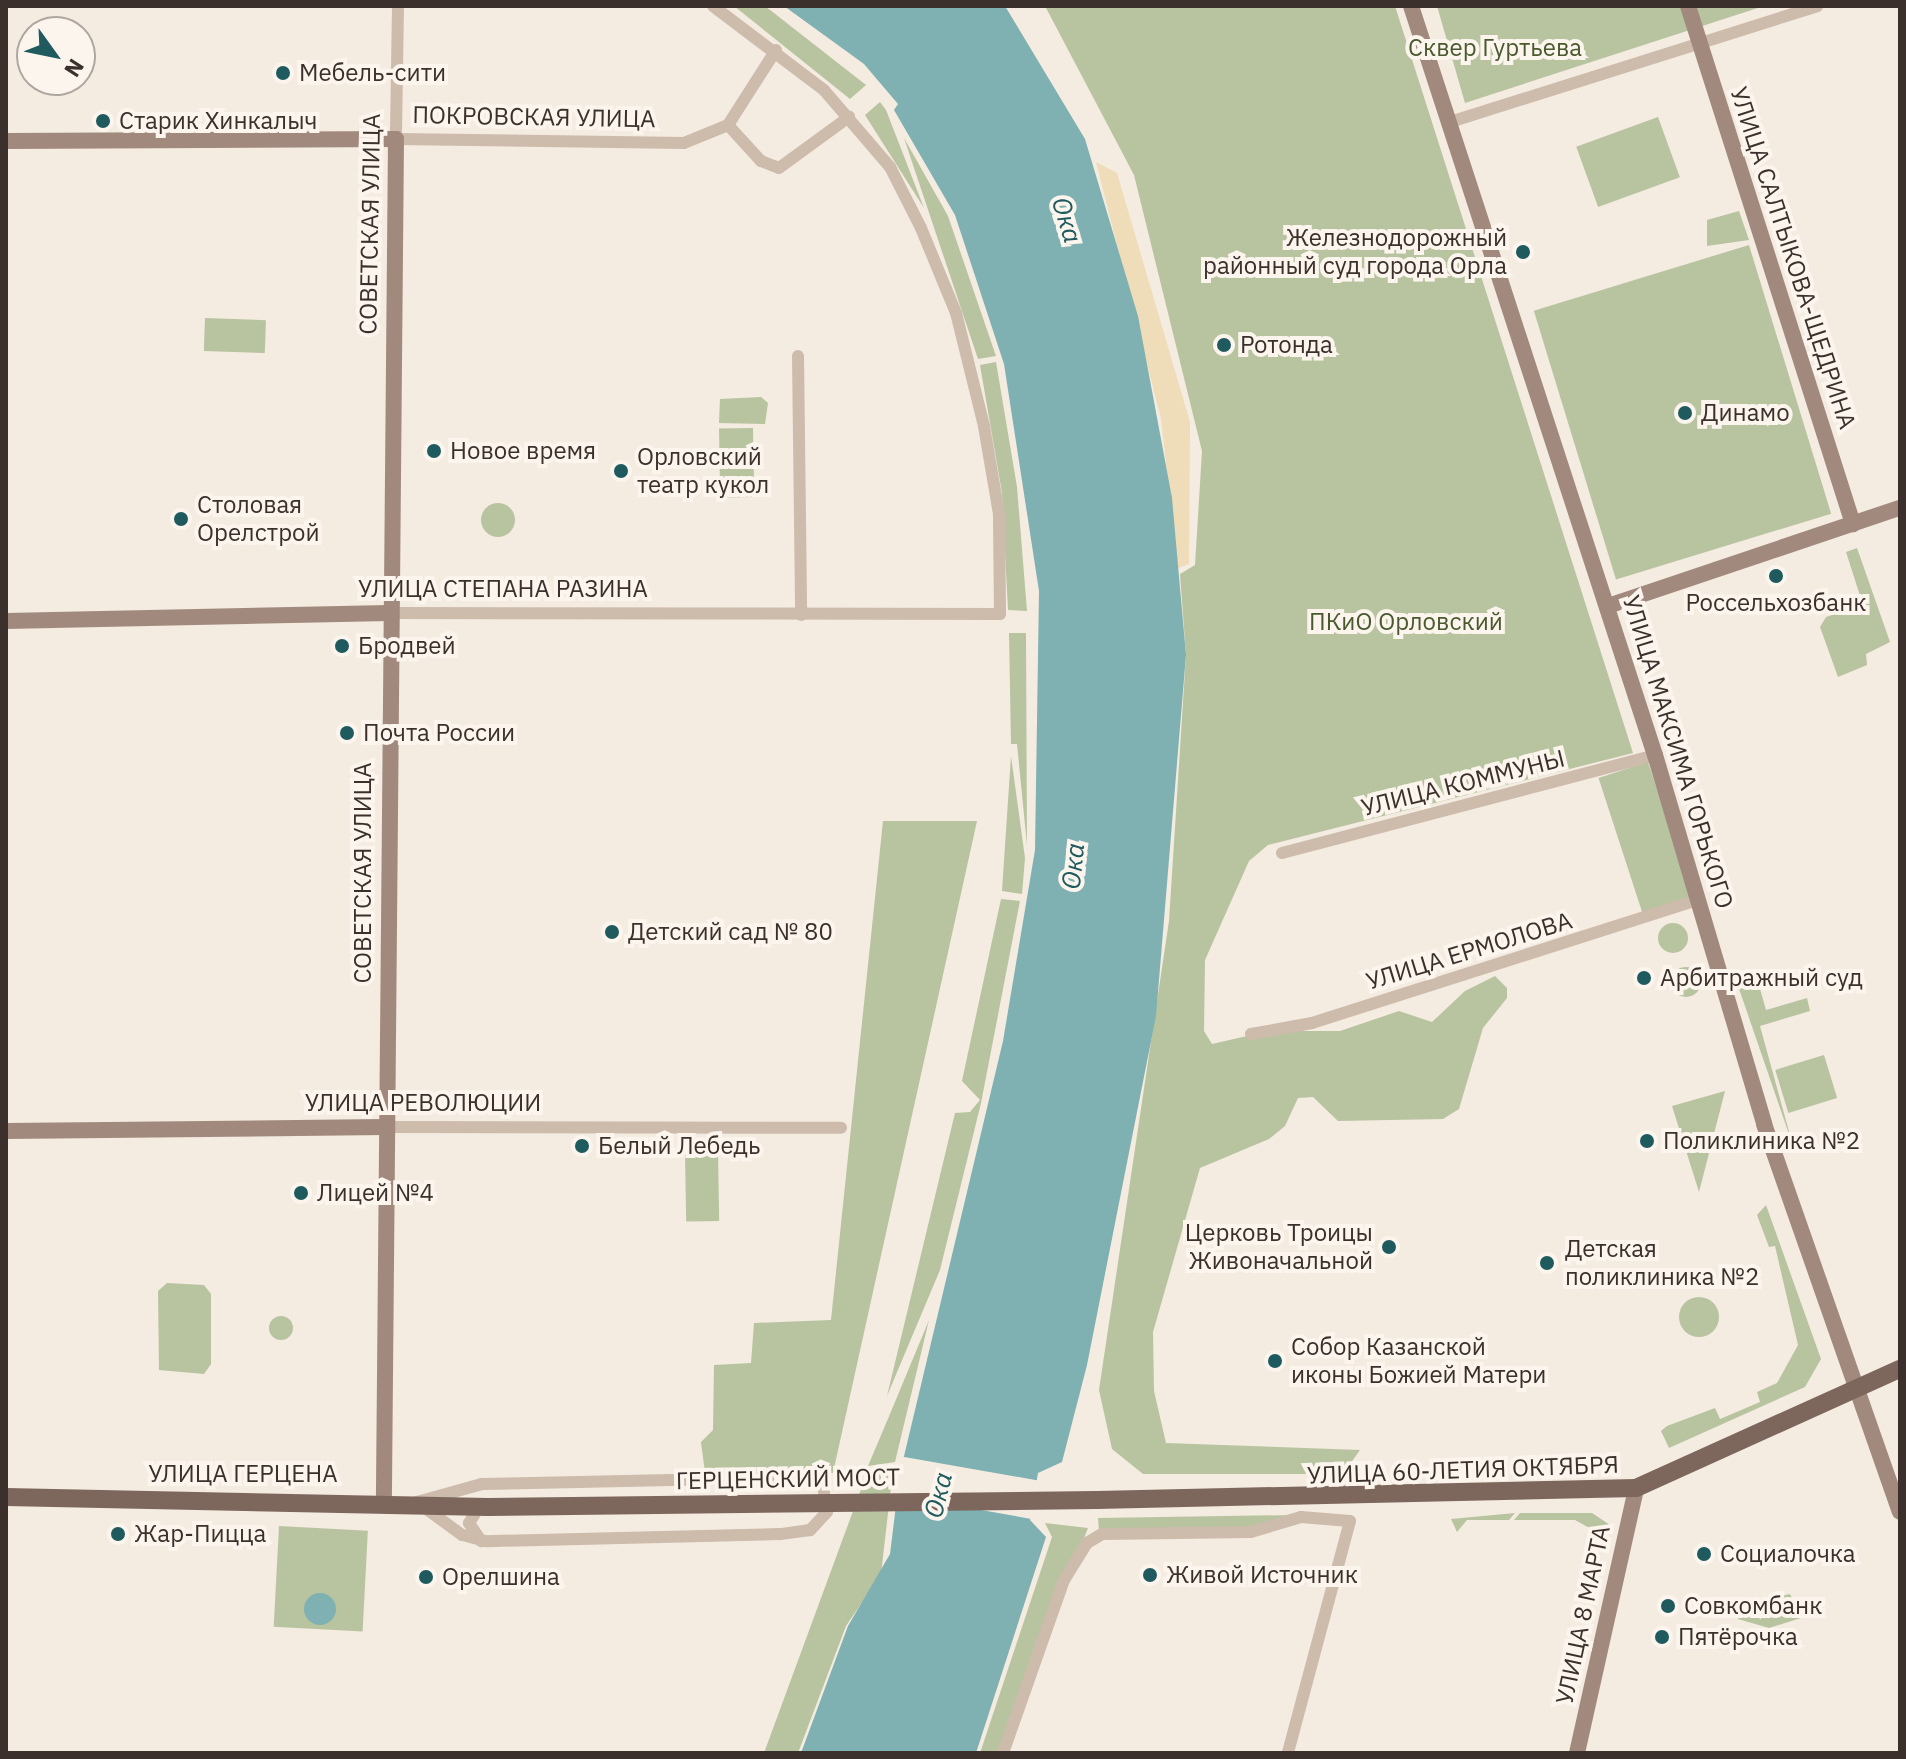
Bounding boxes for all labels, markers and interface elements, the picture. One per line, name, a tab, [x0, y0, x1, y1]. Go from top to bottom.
north arrow	[16, 16, 96, 96]
park label: Сквер Гуртьева	[1408, 34, 1582, 62]
text: N	[58, 54, 91, 83]
place label: Мебель-сити	[299, 59, 446, 87]
marker: Мебель-сити	[274, 64, 292, 82]
street label: УЛИЦА САЛТЫКОВА-ЩЕДРИНА	[1724, 83, 1862, 433]
street label: ПОКРОВСКАЯ УЛИЦА	[412, 100, 656, 134]
place label: Старик Хинкалыч	[119, 107, 317, 135]
marker: Старик Хинкалыч	[94, 112, 112, 130]
street label: СОВЕТСКАЯ УЛИЦА	[354, 113, 386, 335]
water label: Ока	[1045, 193, 1089, 247]
place label: Железнодорожный районный суд города Орла	[1203, 224, 1507, 280]
marker: Железнодорожный районный суд города Орла	[1514, 243, 1532, 261]
place label: Ротонда	[1240, 331, 1333, 359]
marker: Ротонда	[1215, 336, 1233, 354]
place label: Динамо	[1701, 399, 1790, 427]
marker: Динамо	[1676, 404, 1694, 422]
place label: Новое время	[450, 437, 596, 465]
marker: Новое время	[425, 442, 443, 460]
place label: Орловский театр кукол	[637, 443, 769, 499]
marker: Орловский театр кукол	[612, 462, 630, 480]
place label: Столовая Орелстрой	[197, 491, 320, 547]
marker: Столовая Орелстрой	[172, 510, 190, 528]
marker: Россельхозбанк	[1767, 567, 1785, 585]
street label: УЛИЦА СТЕПАНА РАЗИНА	[358, 575, 648, 603]
place label: Россельхозбанк	[1686, 589, 1866, 617]
street label: УЛИЦА МАКСИМА ГОРЬКОГО	[1617, 592, 1739, 912]
park label: ПКиО Орловский	[1309, 608, 1503, 636]
place label: Бродвей	[358, 632, 456, 660]
marker: Бродвей	[333, 637, 351, 655]
place label: Почта России	[363, 719, 515, 747]
marker: Почта России	[338, 724, 356, 742]
street label: УЛИЦА КОММУНЫ	[1358, 744, 1568, 822]
street label: СОВЕТСКАЯ УЛИЦА	[349, 762, 377, 984]
water label: Ока	[1055, 841, 1091, 891]
street label: УЛИЦА ЕРМОЛОВА	[1363, 906, 1575, 996]
place label: Детский сад № 80	[628, 918, 833, 946]
marker: Детский сад № 80	[603, 923, 621, 941]
place label: Арбитражный суд	[1660, 964, 1863, 992]
marker: Арбитражный суд	[1635, 969, 1653, 987]
street label: УЛИЦА РЕВОЛЮЦИИ	[305, 1089, 541, 1117]
place label: Поликлиника №2	[1663, 1127, 1860, 1155]
place label: Белый Лебедь	[598, 1132, 760, 1160]
marker: Поликлиника №2	[1638, 1132, 1656, 1150]
marker: Белый Лебедь	[573, 1137, 591, 1155]
place label: Лицей №4	[317, 1179, 434, 1207]
marker: Лицей №4	[292, 1184, 310, 1202]
place label: Церковь Троицы Живоначальной	[1185, 1219, 1373, 1275]
place label: Детская поликлиника №2	[1565, 1235, 1759, 1291]
marker: Церковь Троицы Живоначальной	[1380, 1238, 1398, 1256]
marker: Детская поликлиника №2	[1536, 1252, 1558, 1274]
place label: Собор Казанской иконы Божией Матери	[1291, 1333, 1546, 1389]
marker: Собор Казанской иконы Божией Матери	[1266, 1352, 1284, 1370]
street label: УЛИЦА 60-ЛЕТИЯ ОКТЯБРЯ	[1307, 1450, 1619, 1490]
street label: УЛИЦА ГЕРЦЕНА	[148, 1460, 338, 1488]
street label: ГЕРЦЕНСКИЙ МОСТ	[676, 1463, 900, 1495]
water label: Ока	[917, 1469, 959, 1521]
place label: Жар-Пицца	[134, 1520, 266, 1548]
street label: УЛИЦА 8 МАРТА	[1550, 1523, 1616, 1707]
marker: Жар-Пицца	[109, 1525, 127, 1543]
place label: Социалочка	[1720, 1540, 1856, 1568]
marker: Социалочка	[1695, 1545, 1713, 1563]
place label: Живой Источник	[1166, 1561, 1358, 1589]
place label: Орелшина	[442, 1563, 560, 1591]
marker: Живой Источник	[1141, 1566, 1159, 1584]
marker: Орелшина	[417, 1568, 435, 1586]
place label: Совкомбанк	[1684, 1592, 1822, 1620]
marker: Совкомбанк	[1659, 1597, 1677, 1615]
place label: Пятёрочка	[1678, 1623, 1798, 1651]
marker: Пятёрочка	[1653, 1628, 1671, 1646]

